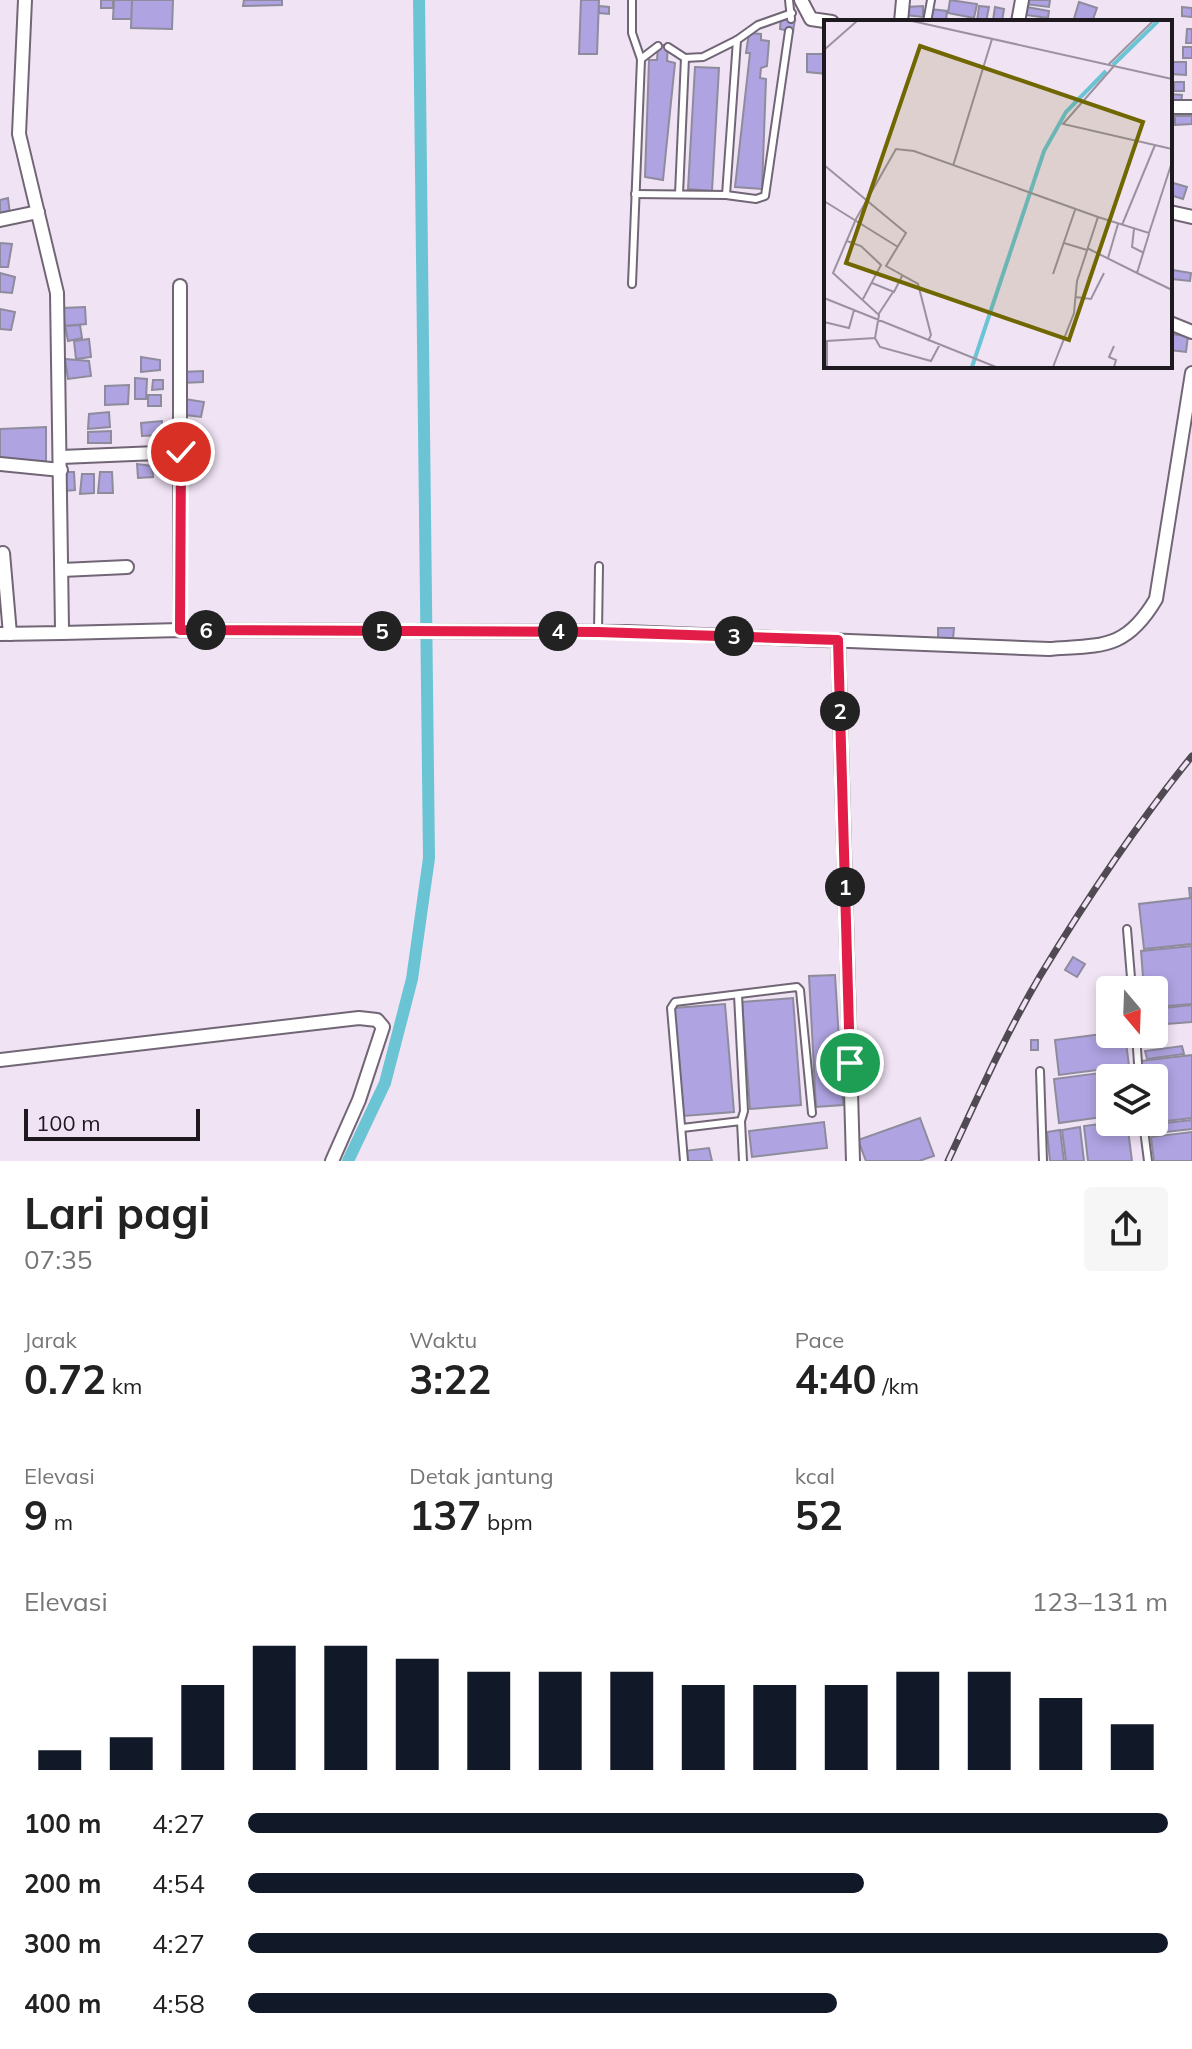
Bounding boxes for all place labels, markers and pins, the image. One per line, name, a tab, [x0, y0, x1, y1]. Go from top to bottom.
pin	[147, 418, 215, 486]
pin: 6	[186, 610, 226, 650]
pin: 5	[362, 611, 402, 651]
pin: 4	[538, 611, 578, 651]
pin: 3	[714, 616, 754, 656]
pin: 2	[820, 691, 860, 731]
pin: 1	[825, 867, 865, 907]
pin	[816, 1029, 884, 1097]

